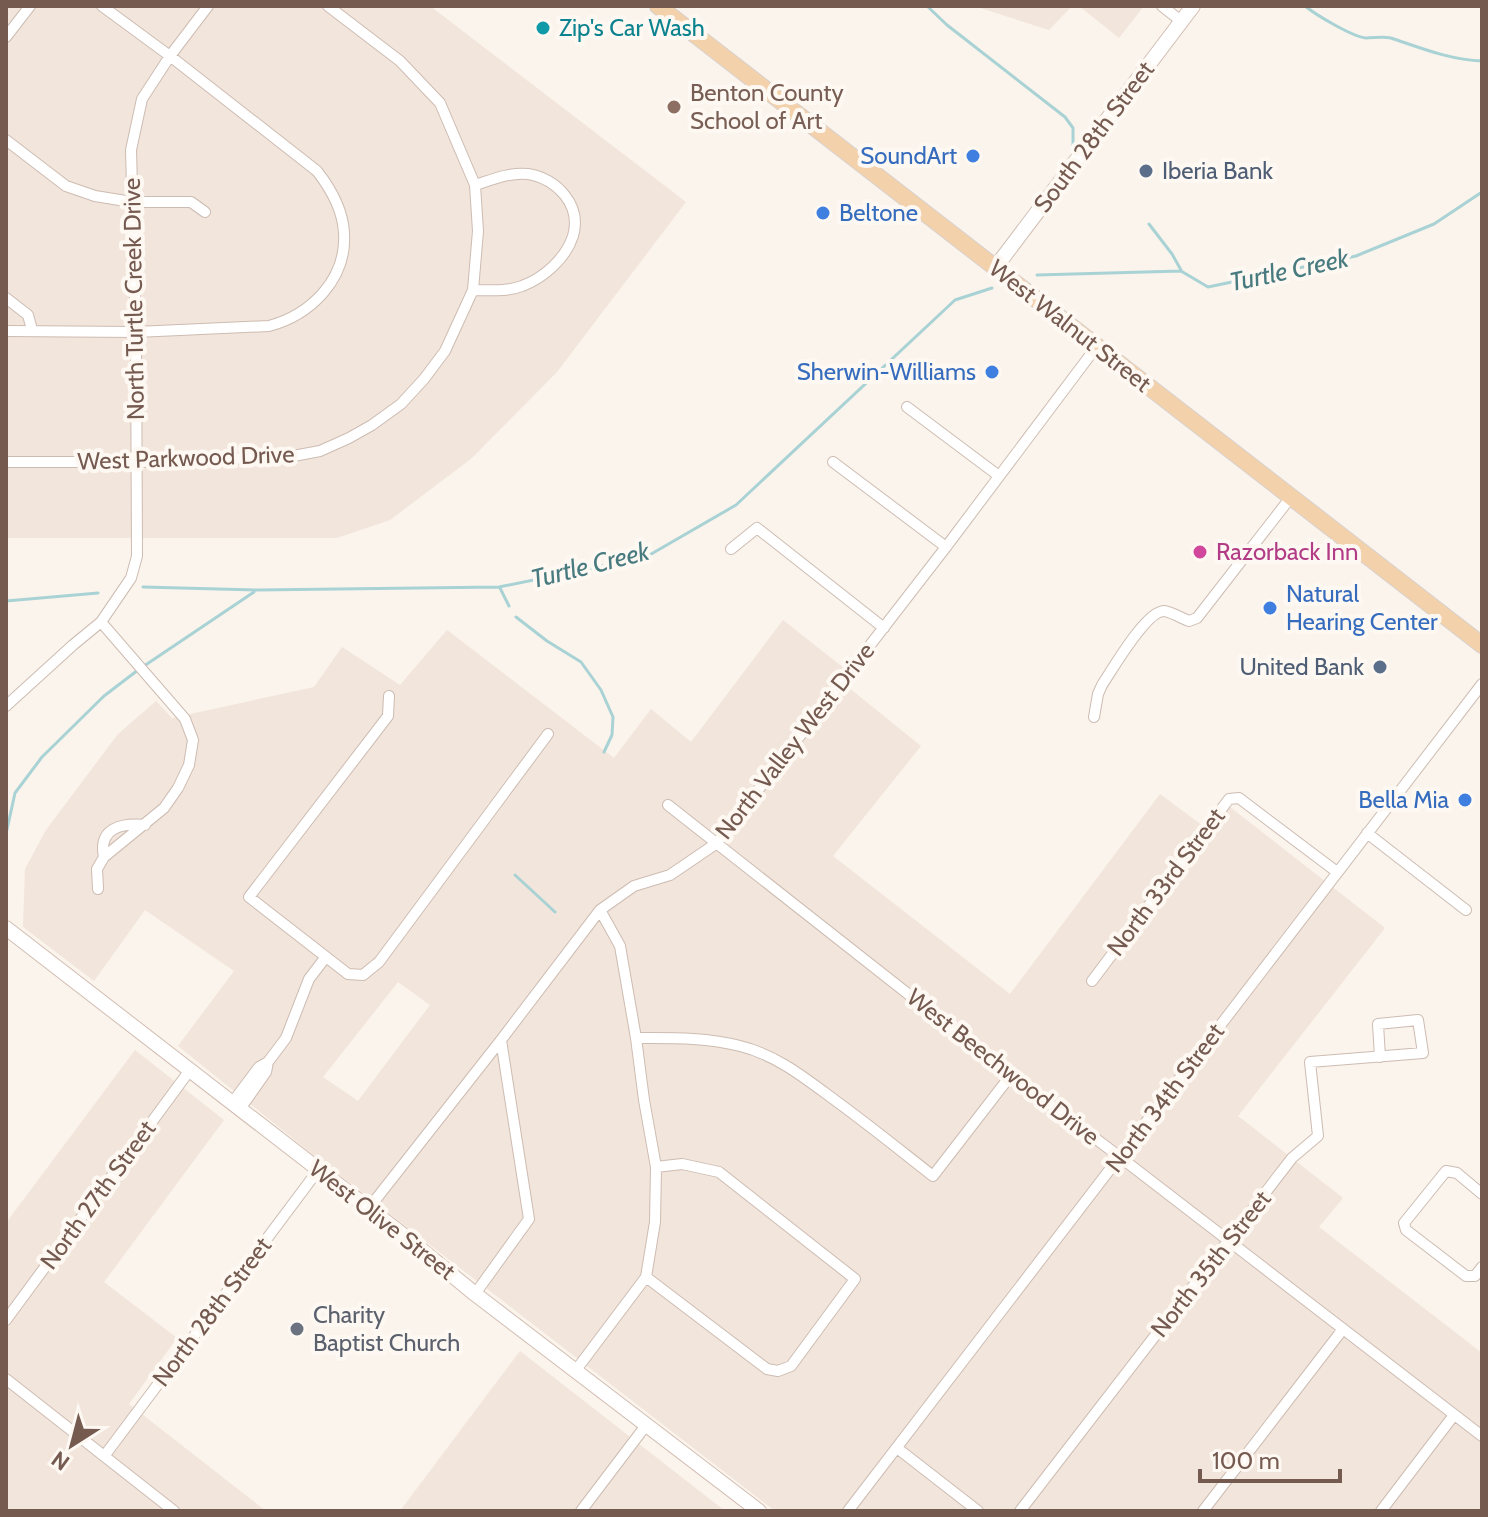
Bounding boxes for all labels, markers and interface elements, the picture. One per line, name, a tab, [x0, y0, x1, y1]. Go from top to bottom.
place label: Zip's Car Wash	[559, 13, 705, 42]
marker: Zip's Car Wash	[534, 19, 552, 37]
street label: South 28th Street	[1027, 55, 1160, 218]
place label: Benton County School of Art	[690, 78, 844, 135]
marker: Benton County School of Art	[665, 98, 683, 116]
place label: SoundArt	[860, 141, 957, 170]
marker: SoundArt	[964, 147, 982, 165]
place label: Iberia Bank	[1162, 156, 1273, 185]
marker: Iberia Bank	[1137, 162, 1155, 180]
street label: North Turtle Creek Drive	[117, 178, 150, 420]
place label: Beltone	[839, 198, 918, 227]
marker: Beltone	[814, 204, 832, 222]
water label: Turtle Creek	[1227, 242, 1352, 298]
street label: West Walnut Street	[984, 253, 1157, 398]
place label: Sherwin-Williams	[797, 357, 976, 386]
marker: Sherwin-Williams	[983, 363, 1001, 381]
street label: West Parkwood Drive	[77, 439, 295, 476]
water label: Turtle Creek	[528, 535, 653, 595]
place label: Razorback Inn	[1216, 537, 1358, 566]
marker: Razorback Inn	[1191, 543, 1209, 561]
place label: Natural Hearing Center	[1286, 579, 1438, 636]
marker: Natural Hearing Center	[1261, 599, 1279, 617]
street label: North Valley West Drive	[709, 637, 880, 845]
place label: United Bank	[1239, 652, 1364, 681]
marker: United Bank	[1371, 658, 1389, 676]
place label: Bella Mia	[1358, 785, 1449, 814]
marker: Bella Mia	[1456, 791, 1474, 809]
street label: North 33rd Street	[1101, 802, 1231, 961]
street label: West Beechwood Drive	[901, 982, 1105, 1151]
street label: North 34th Street	[1099, 1018, 1230, 1178]
street label: North 27th Street	[34, 1115, 161, 1275]
street label: West Olive Street	[303, 1154, 461, 1286]
street label: North 35th Street	[1144, 1185, 1277, 1343]
street label: North 28th Street	[146, 1231, 277, 1392]
place label: Charity Baptist Church	[313, 1300, 460, 1357]
marker: Charity Baptist Church	[288, 1320, 306, 1338]
north arrow	[32, 1405, 112, 1485]
scale bar	[1200, 1433, 1340, 1483]
text: N	[46, 1445, 75, 1476]
text: 100 m	[1212, 1446, 1280, 1475]

